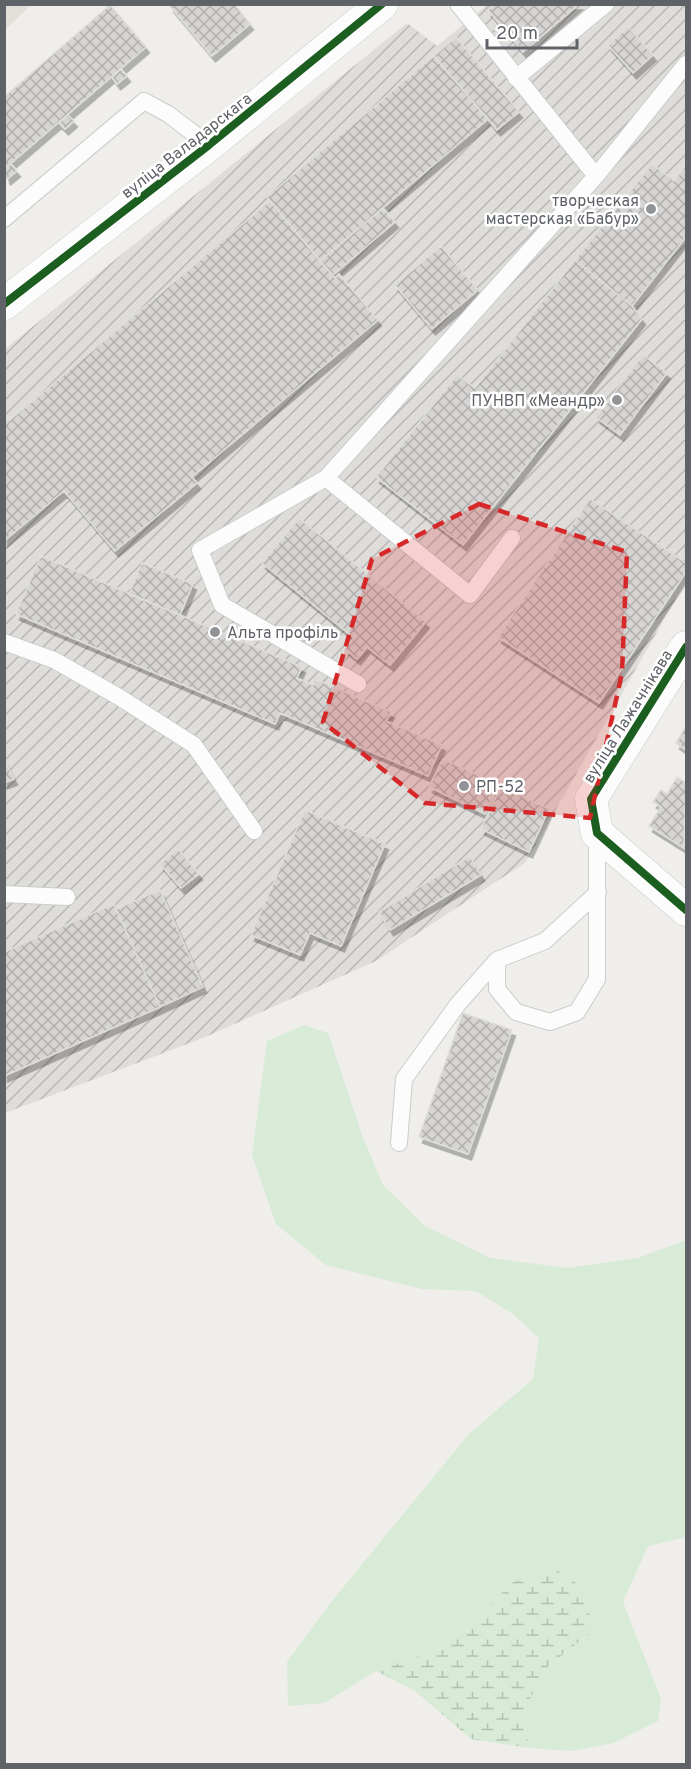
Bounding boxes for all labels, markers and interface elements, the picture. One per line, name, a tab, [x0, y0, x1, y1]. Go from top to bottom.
scale bar	[487, 12, 577, 50]
text: 20 m	[496, 23, 538, 46]
street label: вуліца Валадарскага	[118, 89, 257, 204]
place label: творческая мастерская «Бабур»	[486, 192, 639, 230]
marker: творческая мастерская «Бабур»	[644, 202, 658, 216]
place label: ПУНВП «Меандр»	[471, 392, 605, 412]
marker: ПУНВП «Меандр»	[610, 393, 624, 407]
place label: Альта профіль	[227, 624, 338, 644]
marker: Альта профіль	[208, 625, 222, 639]
street label: вуліца Лажачнікава	[580, 647, 678, 788]
place label: РП-52	[476, 778, 524, 798]
marker: РП-52	[457, 779, 471, 793]

